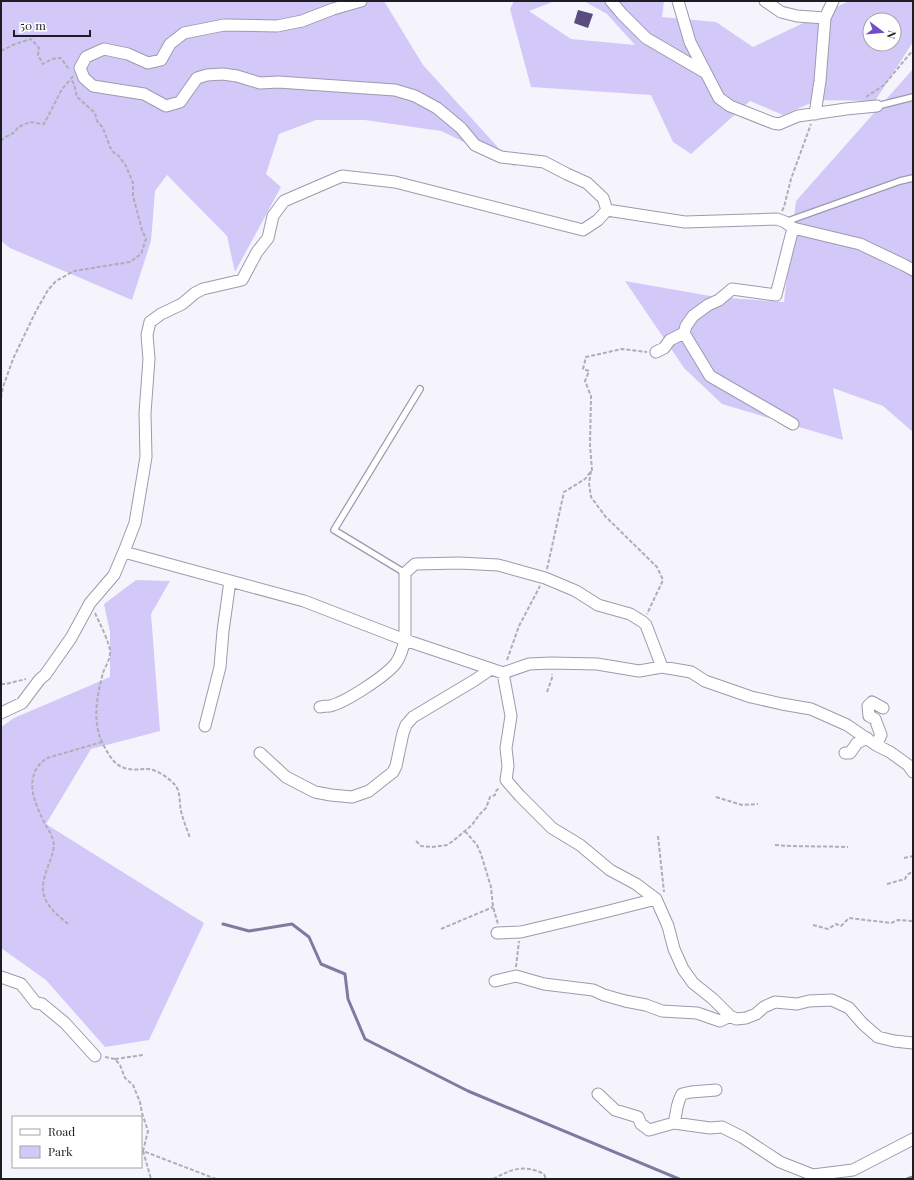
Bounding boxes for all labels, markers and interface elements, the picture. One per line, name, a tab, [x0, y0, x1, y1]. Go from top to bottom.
scale bar	[14, 12, 90, 38]
north arrow	[862, 12, 902, 52]
text: 50 m	[20, 17, 46, 33]
text: N	[884, 29, 900, 41]
legend	[12, 1116, 142, 1168]
text: Road	[48, 1123, 75, 1139]
text: Park	[48, 1143, 73, 1159]

